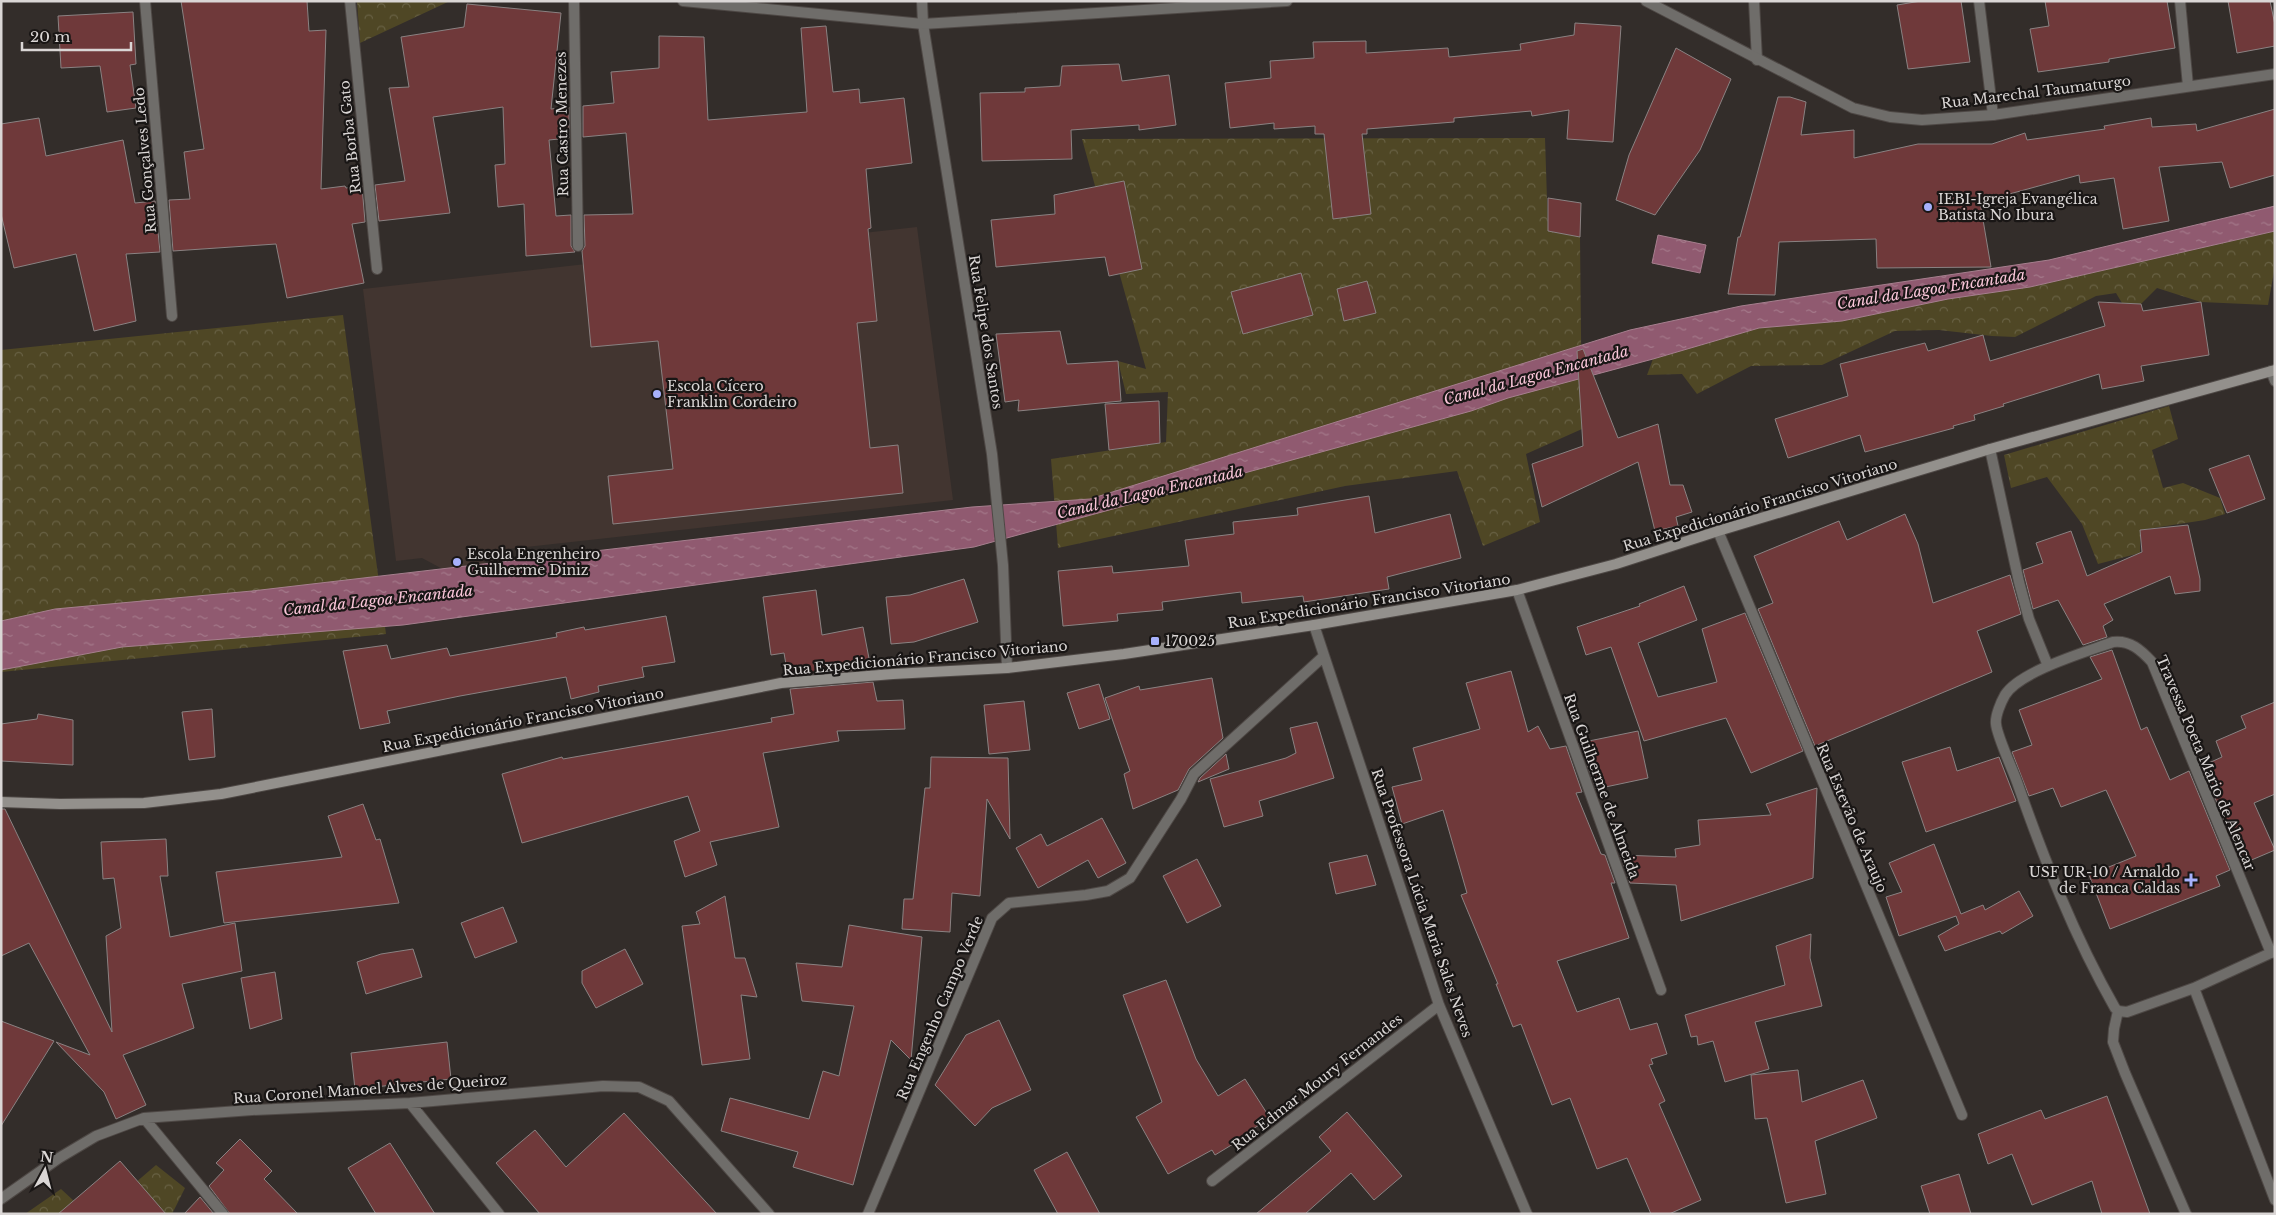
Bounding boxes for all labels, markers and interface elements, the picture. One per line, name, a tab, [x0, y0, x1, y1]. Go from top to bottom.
scale bar	[22, 20, 131, 52]
text: 20 m	[30, 27, 70, 46]
street label: Rua Castro Menezes	[552, 51, 572, 197]
street label: Rua Marechal Taumaturgo	[1940, 71, 2132, 113]
street label: Rua Borba Gato	[335, 79, 365, 195]
street label: Rua Gonçalves Ledo	[130, 86, 160, 234]
place label: IEBI-Igreja Evangélica Batista No Ibura	[1938, 190, 2098, 224]
marker: IEBI-Igreja Evangélica Batista No Ibura	[1922, 201, 1934, 213]
street label: Rua Felipe dos Santos	[965, 254, 1007, 410]
water label: Canal da Lagoa Encantada	[1835, 265, 2027, 313]
water label: Canal da Lagoa Encantada	[1441, 341, 1631, 409]
place label: Escola Cícero Franklin Cordeiro	[667, 377, 797, 411]
marker: Escola Cícero Franklin Cordeiro	[651, 388, 663, 400]
street label: Rua Expedicionário Francisco Vitoriano	[1621, 455, 1899, 555]
water label: Canal da Lagoa Encantada	[1055, 461, 1245, 523]
place label: Escola Engenheiro Guilherme Diniz	[467, 545, 600, 579]
marker: Escola Engenheiro Guilherme Diniz	[451, 556, 463, 568]
street label: Rua Expedicionário Francisco Vitoriano	[1226, 570, 1512, 632]
water label: Canal da Lagoa Encantada	[282, 581, 474, 619]
place label: 170025	[1165, 632, 1215, 650]
marker: 170025	[1149, 635, 1161, 647]
street label: Rua Expedicionário Francisco Vitoriano	[782, 637, 1068, 679]
street label: Travessa Poeta Mario de Alencar	[2152, 653, 2260, 873]
street label: Rua Expedicionário Francisco Vitoriano	[381, 684, 665, 756]
street label: Rua Guilherme de Almeida	[1560, 691, 1644, 881]
street label: Rua Estevão de Araujo	[1812, 741, 1892, 895]
street label: Rua Professora Lúcia Maria Sales Neves	[1367, 766, 1477, 1040]
place label: USF UR-10 / Arnaldo de Franca Caldas	[2029, 863, 2180, 897]
marker: USF UR-10 / Arnaldo de Franca Caldas	[2184, 873, 2198, 887]
street label: Rua Engenho Campo Verde	[893, 913, 987, 1103]
street label: Rua Edmar Moury Fernandes	[1228, 1010, 1406, 1154]
street label: Rua Coronel Manoel Alves de Queiroz	[232, 1070, 508, 1108]
north arrow	[20, 1145, 70, 1195]
text: N	[39, 1147, 54, 1167]

